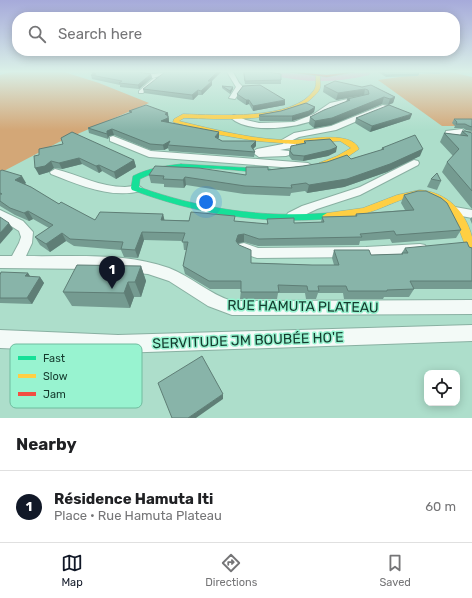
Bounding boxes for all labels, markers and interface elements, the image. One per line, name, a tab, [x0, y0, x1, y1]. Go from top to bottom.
search box	[12, 12, 460, 56]
icon: search	[26, 23, 48, 45]
text: Search here	[58, 25, 142, 43]
your location	[196, 192, 216, 212]
pin: 1	[99, 256, 125, 289]
street label: RUE HAMUTA PLATEAU	[227, 297, 379, 316]
street label: SERVITUDE JM BOUBÉE HO'E	[152, 328, 344, 352]
legend	[10, 344, 142, 408]
text: Fast	[43, 352, 66, 365]
text: Slow	[43, 370, 68, 383]
map controls	[424, 370, 460, 406]
button: locate	[424, 370, 460, 406]
text: Jam	[43, 388, 66, 401]
text: Nearby	[16, 434, 77, 454]
text: Résidence Hamuta Iti	[54, 490, 213, 508]
text: 1	[26, 499, 32, 514]
text: 60 m	[425, 499, 456, 514]
text: Place · Rue Hamuta Plateau	[54, 508, 222, 523]
tab: Map	[61, 552, 83, 589]
tab: Directions	[205, 552, 257, 589]
tab: Saved	[380, 552, 411, 589]

